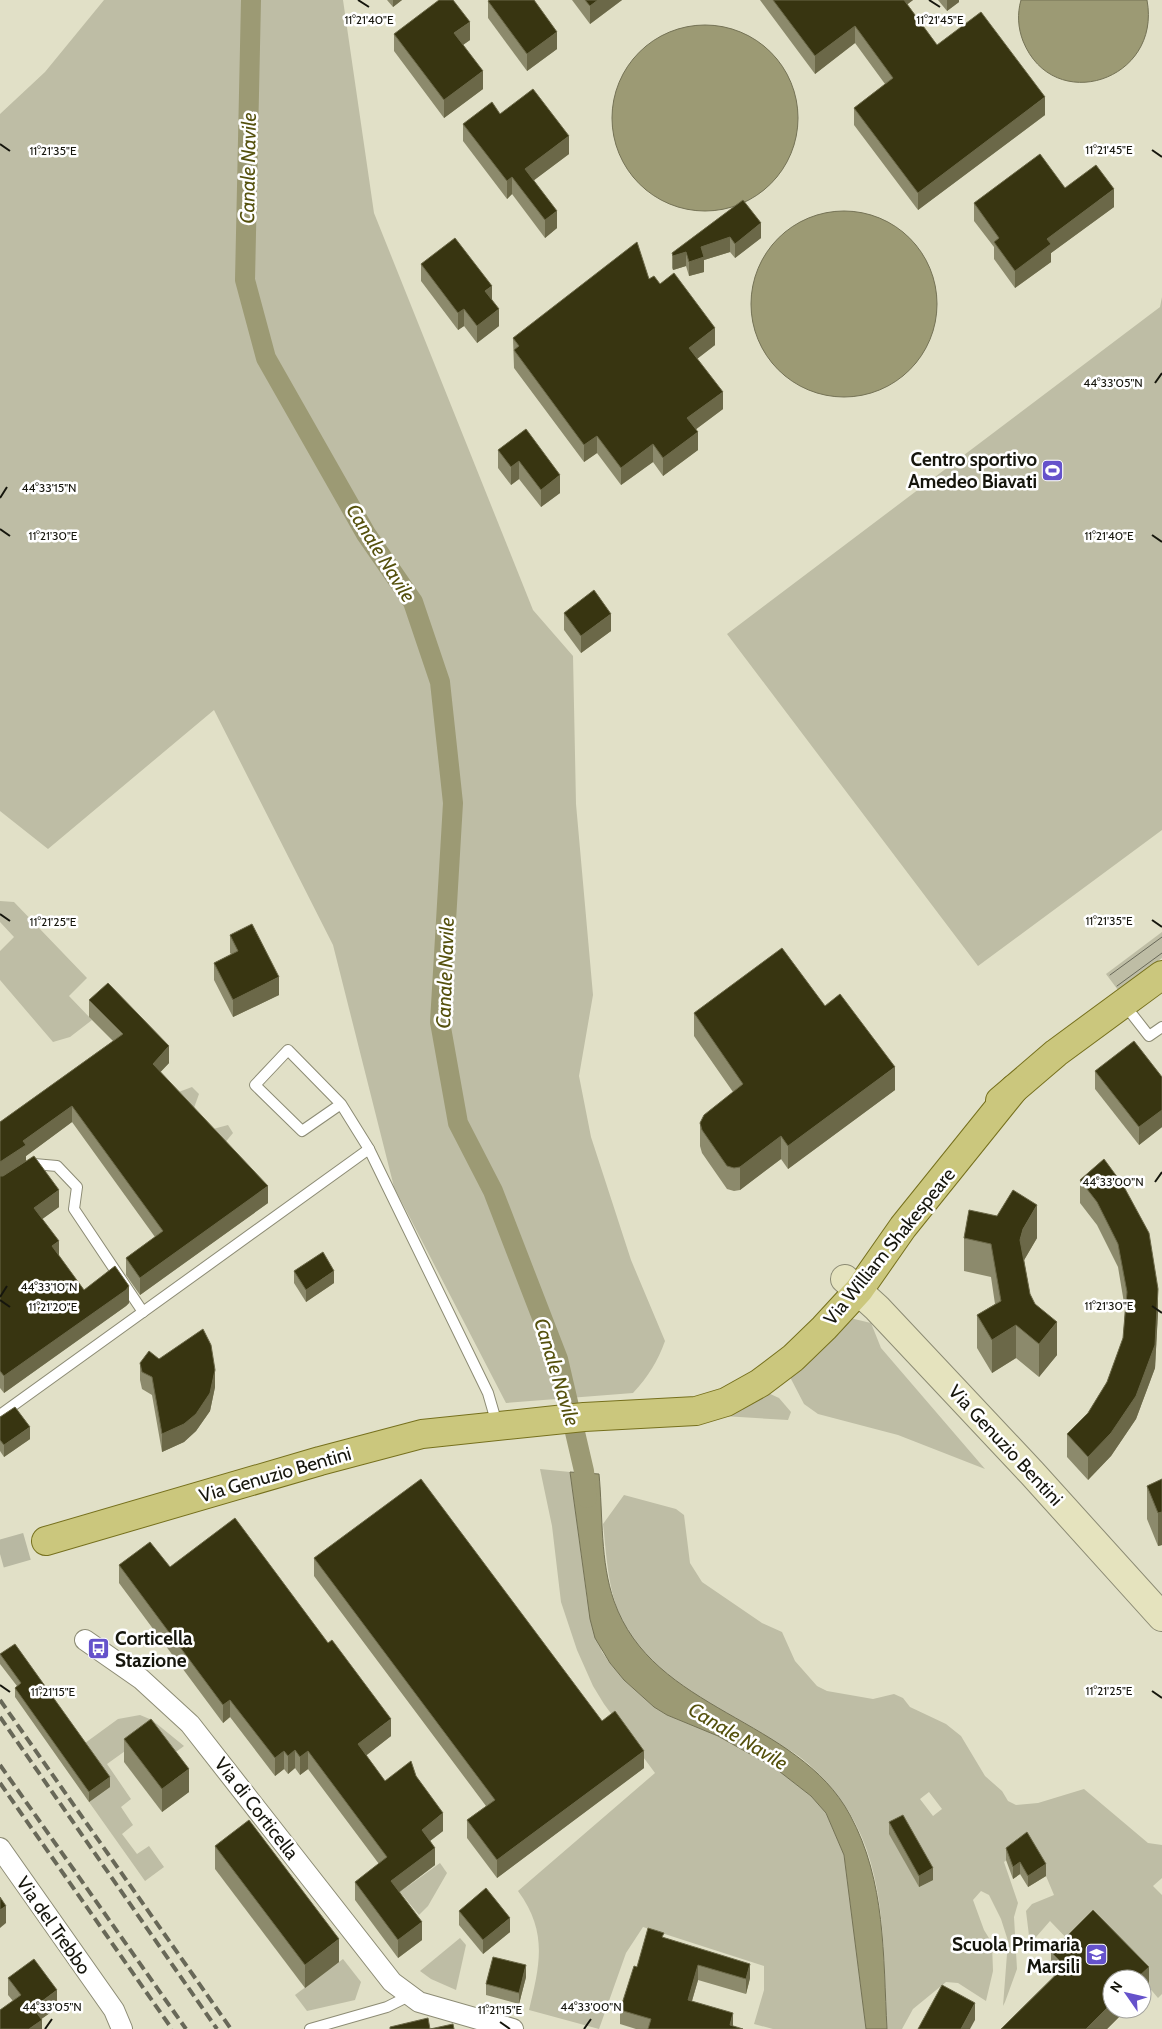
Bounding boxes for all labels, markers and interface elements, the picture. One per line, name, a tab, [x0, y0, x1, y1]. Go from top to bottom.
text: 11°21'40"E	[344, 12, 394, 27]
text: 11°21'45"E	[916, 12, 964, 27]
water label: Canale Navile	[235, 112, 261, 224]
text: 11°21'45"E	[1085, 142, 1133, 157]
text: 11°21'35"E	[29, 143, 77, 158]
text: 44°33'05"N	[1083, 375, 1143, 390]
place label: Centro sportivo Amedeo Biavati	[908, 448, 1037, 493]
sports icon: Centro sportivo Amedeo Biavati	[1041, 458, 1065, 482]
text: 44°33'15"N	[22, 480, 77, 495]
water label: Canale Navile	[341, 499, 421, 607]
text: 11°21'30"E	[29, 528, 78, 543]
text: 11°21'40"E	[1084, 528, 1134, 543]
text: 11°21'35"E	[1085, 913, 1133, 928]
text: 11°21'25"E	[30, 914, 77, 929]
water label: Canale Navile	[431, 917, 459, 1029]
street label: Via William Shakespeare	[819, 1163, 960, 1330]
text: 44°33'00"N	[1082, 1174, 1144, 1189]
text: 44°33'10"N	[21, 1279, 77, 1294]
text: 11°21'30"E	[1085, 1298, 1134, 1313]
text: 11°21'20"E	[29, 1299, 78, 1314]
water label: Canale Navile	[529, 1315, 585, 1429]
street label: Via Genuzio Bentini	[944, 1380, 1068, 1511]
street label: Via Genuzio Bentini	[196, 1442, 354, 1507]
place label: Corticella Stazione	[115, 1627, 193, 1672]
bus stop icon: Corticella Stazione	[87, 1637, 111, 1661]
text: 11°21'25"E	[1086, 1683, 1133, 1698]
text: 11°21'15"E	[31, 1684, 76, 1699]
water label: Canale Navile	[684, 1697, 792, 1775]
street label: Via di Corticella	[210, 1753, 304, 1864]
street label: Via del Trebbo	[11, 1872, 96, 1979]
place label: Scuola Primaria Marsili	[952, 1933, 1081, 1978]
school or university icon: Scuola Primaria Marsili	[1084, 1943, 1108, 1967]
north arrow	[1102, 1969, 1152, 2019]
text: N	[1106, 1978, 1126, 1996]
text: 44°33'05"N	[22, 1999, 82, 2014]
text: 44°33'00"N	[560, 1999, 622, 2014]
text: 11°21'15"E	[478, 2002, 523, 2017]

